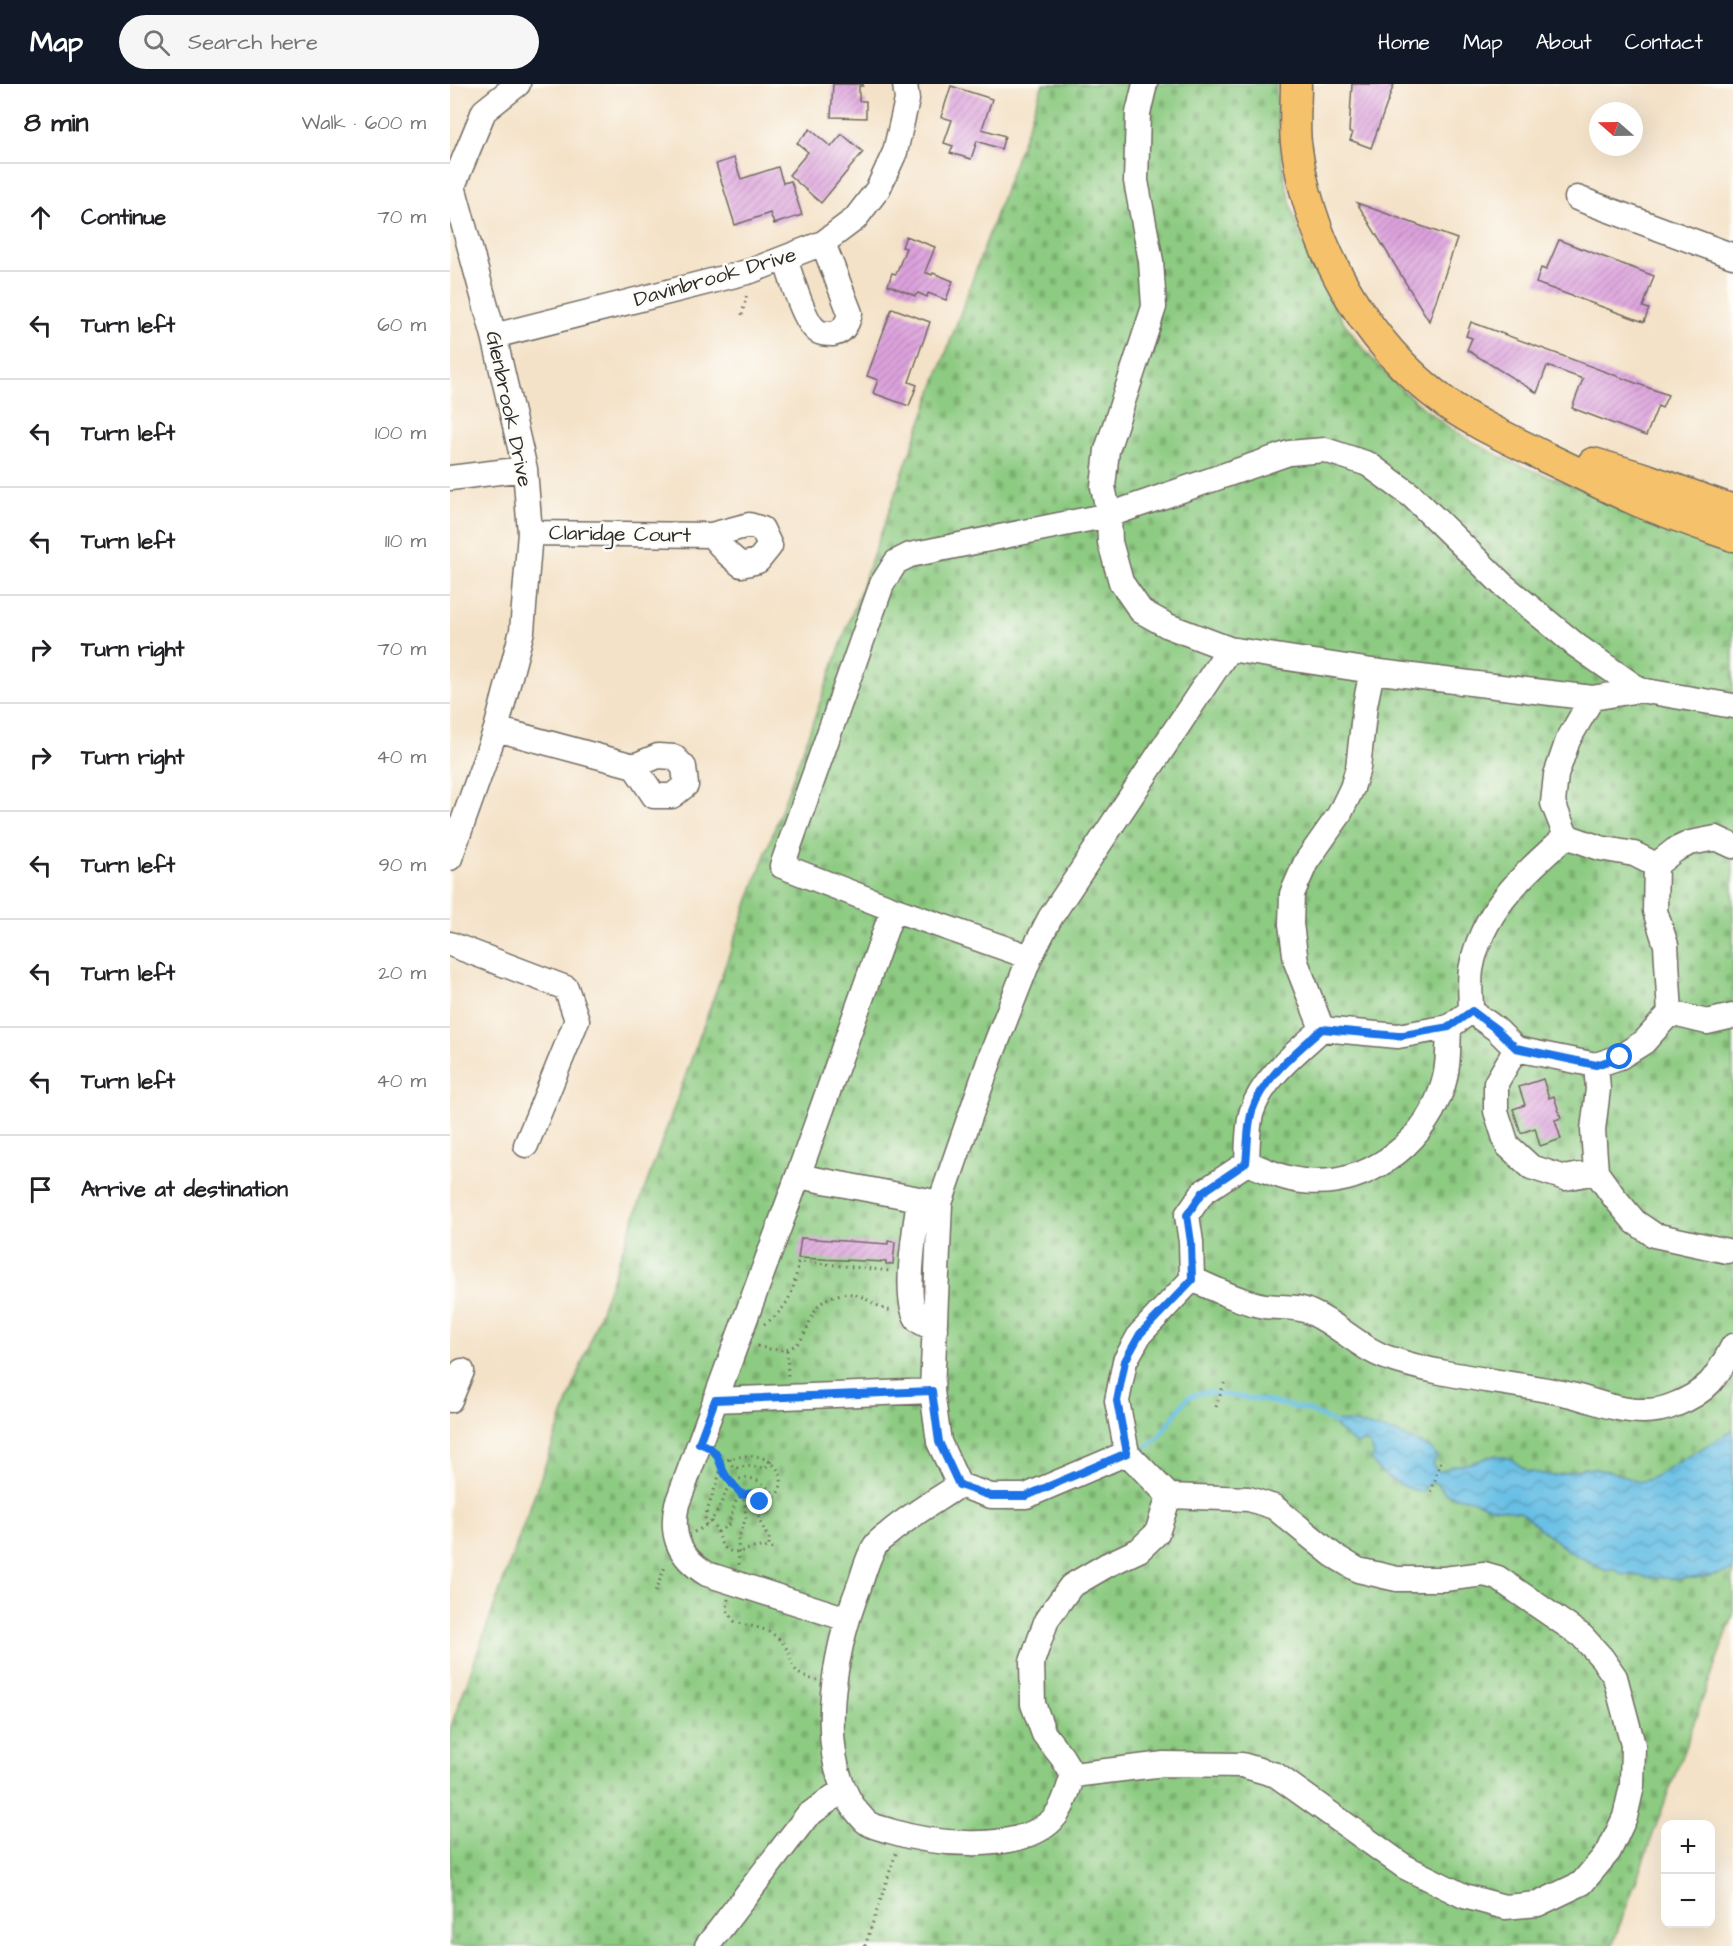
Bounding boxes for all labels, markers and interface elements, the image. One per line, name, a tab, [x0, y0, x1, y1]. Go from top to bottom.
search box	[119, 15, 539, 69]
text: Map	[30, 23, 83, 62]
icon: search	[140, 26, 173, 59]
text: Search here	[188, 27, 318, 58]
text: Home	[1378, 28, 1430, 57]
text: Map	[1463, 28, 1503, 57]
text: About	[1536, 28, 1592, 57]
text: Contact	[1625, 28, 1703, 57]
north arrow	[1589, 102, 1643, 156]
text: 8 min	[24, 105, 88, 141]
text: Walk · 600 m	[301, 109, 426, 137]
icon: ahead	[24, 201, 57, 234]
text: Continue	[81, 202, 166, 233]
text: 70 m	[378, 203, 426, 231]
street label: Davinbrook Drive	[630, 240, 800, 314]
icon: left	[24, 309, 57, 342]
text: Turn left	[81, 310, 175, 341]
text: 60 m	[377, 311, 426, 339]
street label: Glenbrook Drive	[478, 328, 540, 490]
icon: left	[24, 417, 57, 450]
text: Turn left	[81, 418, 175, 449]
text: 100 m	[375, 419, 426, 447]
street label: Claridge Court	[549, 518, 692, 552]
icon: left	[24, 525, 57, 558]
text: Turn left	[81, 526, 175, 557]
text: 110 m	[385, 527, 426, 555]
icon: right	[24, 633, 57, 666]
text: Turn right	[81, 634, 184, 665]
text: 70 m	[378, 635, 426, 663]
icon: right	[24, 741, 57, 774]
text: Turn right	[81, 742, 184, 773]
text: 40 m	[376, 743, 426, 771]
icon: left	[24, 849, 57, 882]
text: Turn left	[81, 850, 175, 881]
text: 90 m	[378, 851, 426, 879]
icon: left	[24, 957, 57, 990]
text: Turn left	[81, 958, 175, 989]
text: 20 m	[378, 959, 426, 987]
route start	[1606, 1043, 1632, 1069]
icon: left	[24, 1065, 57, 1098]
text: Turn left	[81, 1066, 175, 1097]
text: 40 m	[376, 1067, 426, 1095]
icon: arrive	[24, 1173, 57, 1206]
text: Arrive at destination	[81, 1174, 288, 1205]
route end	[746, 1488, 772, 1514]
map controls	[1661, 1820, 1715, 1928]
button: +	[1661, 1820, 1715, 1874]
button: −	[1661, 1874, 1715, 1928]

